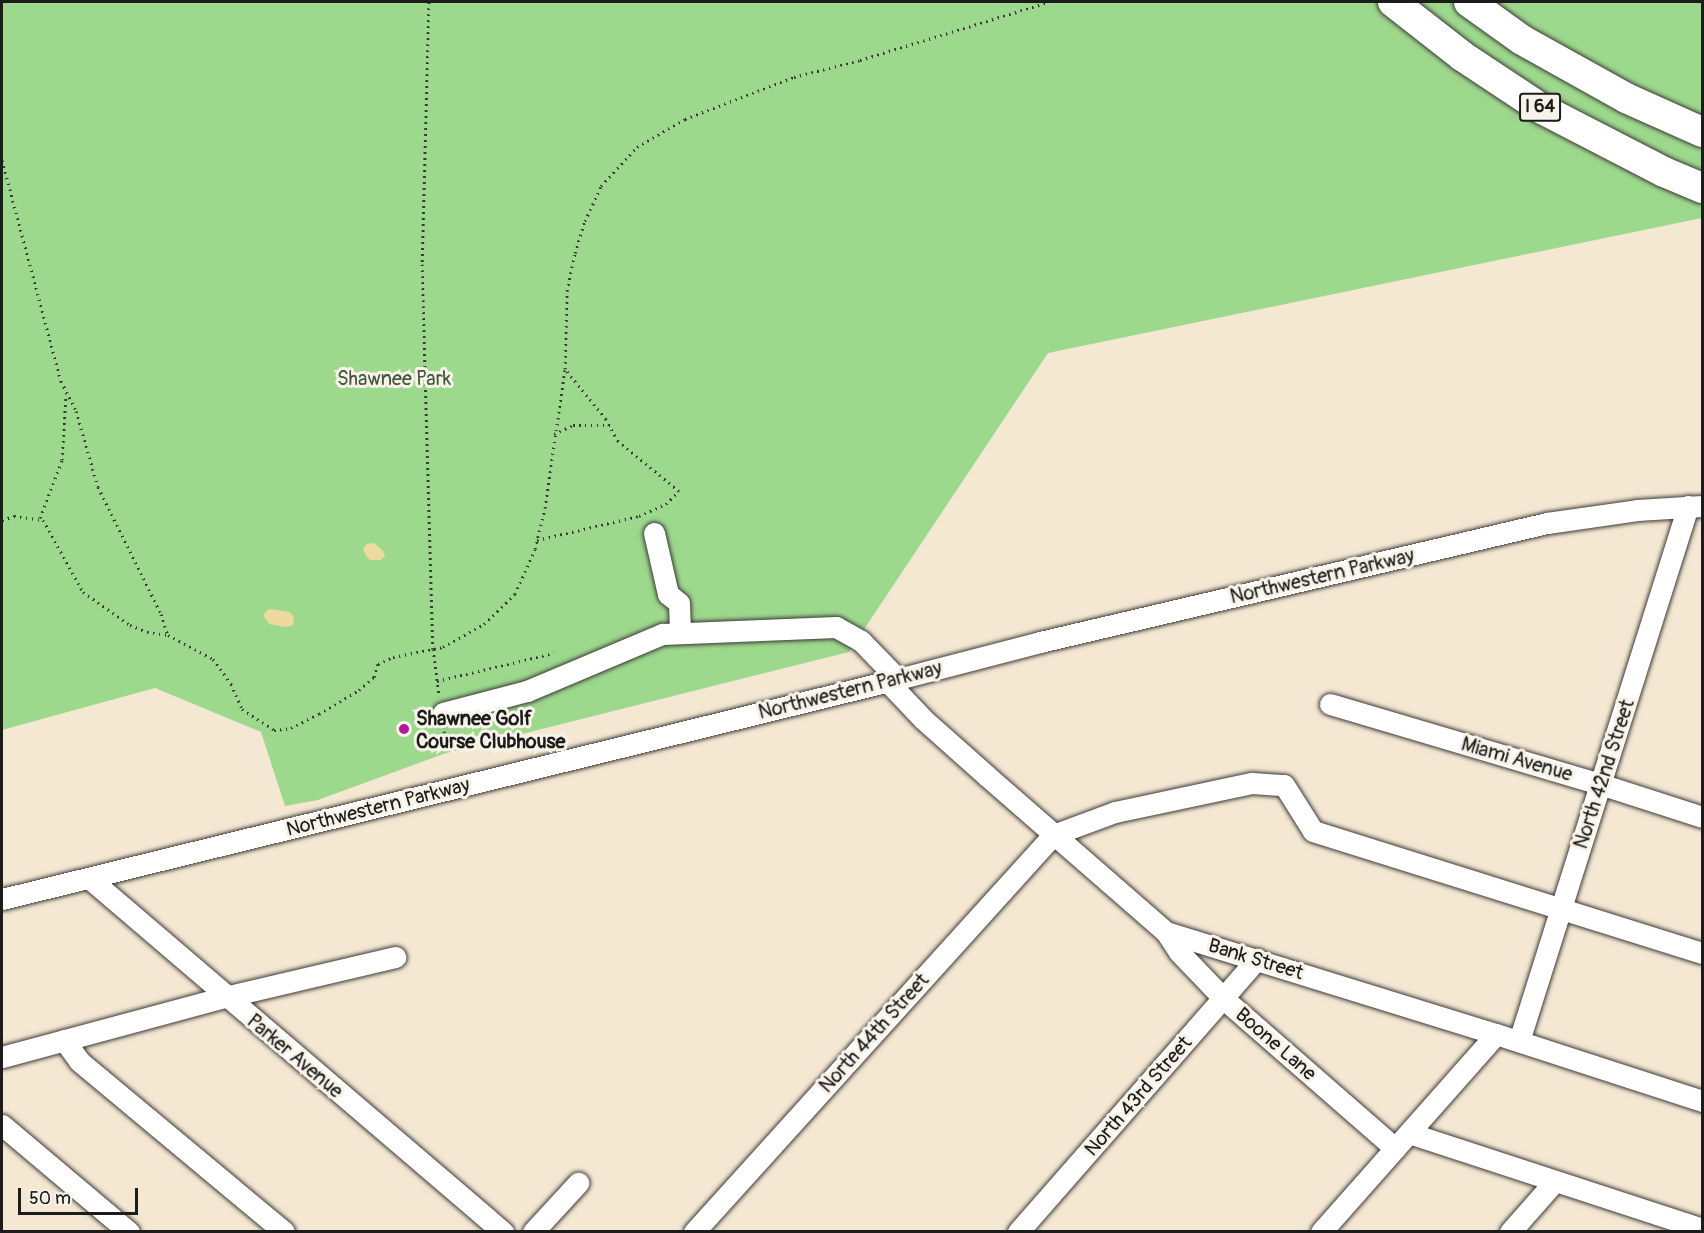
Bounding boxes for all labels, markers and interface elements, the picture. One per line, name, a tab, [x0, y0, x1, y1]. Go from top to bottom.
road number: I 64	[1519, 92, 1561, 122]
park label: Shawnee Park	[337, 366, 451, 390]
street label: Northwestern Parkway	[1228, 543, 1416, 609]
street label: Northwestern Parkway	[756, 656, 944, 724]
street label: North 42nd Street	[1569, 696, 1639, 852]
place label: Shawnee Golf Course Clubhouse	[416, 706, 565, 753]
marker: Shawnee Golf Course Clubhouse	[397, 722, 411, 736]
street label: Miami Avenue	[1459, 732, 1575, 786]
street label: Northwestern Parkway	[284, 773, 472, 841]
street label: Bank Street	[1206, 933, 1306, 985]
street label: North 44th Street	[814, 968, 934, 1098]
street label: Boone Lane	[1231, 1002, 1321, 1086]
street label: Parker Avenue	[242, 1009, 348, 1103]
street label: North 43rd Street	[1079, 1031, 1197, 1161]
scale bar	[21, 1176, 141, 1214]
text: 50 m	[29, 1187, 71, 1210]

